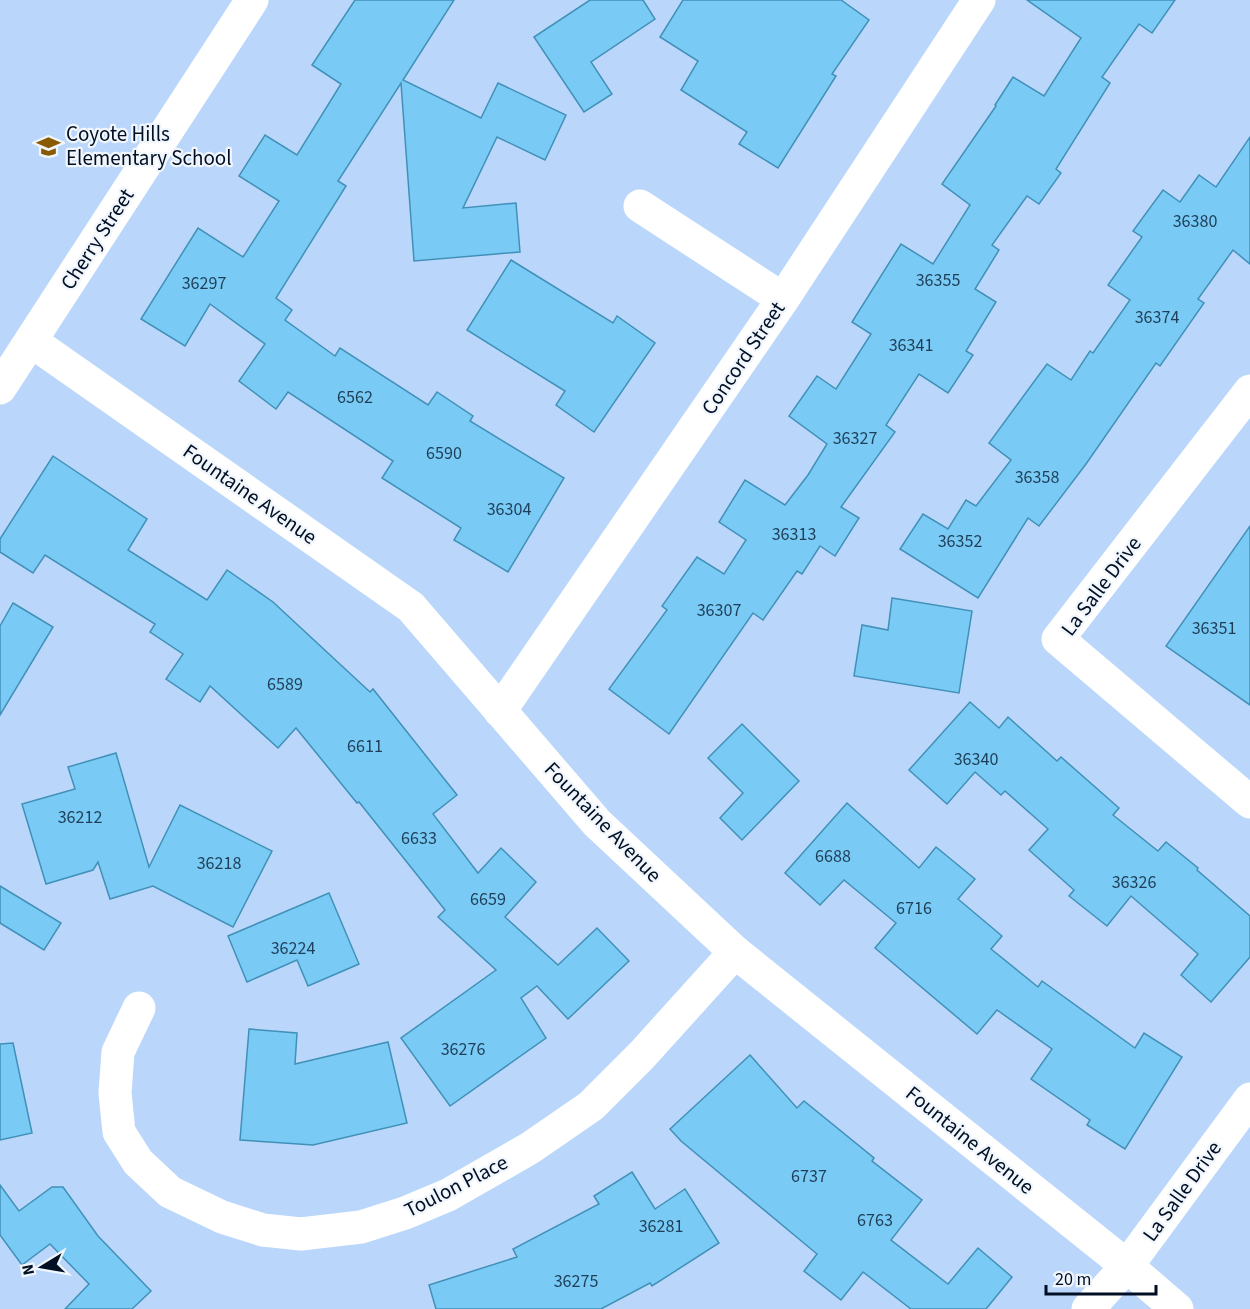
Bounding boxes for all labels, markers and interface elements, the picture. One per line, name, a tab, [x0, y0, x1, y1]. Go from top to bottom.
place label: Coyote Hills Elementary School	[66, 119, 232, 173]
school or university icon: Coyote Hills Elementary School	[35, 133, 61, 159]
street label: Cherry Street	[53, 182, 141, 296]
house number: 36380	[1173, 209, 1217, 234]
house number: 36355	[916, 268, 960, 293]
house number: 36297	[182, 271, 226, 296]
street label: Concord Street	[694, 295, 792, 421]
house number: 36374	[1135, 305, 1179, 330]
house number: 36341	[889, 333, 933, 358]
house number: 6562	[337, 385, 373, 410]
house number: 36327	[833, 426, 877, 451]
street label: Fountaine Avenue	[177, 437, 323, 551]
house number: 6590	[426, 441, 462, 466]
house number: 36358	[1015, 465, 1059, 490]
house number: 36304	[487, 497, 531, 522]
house number: 36313	[772, 522, 816, 547]
house number: 36352	[938, 529, 982, 554]
street label: La Salle Drive	[1054, 530, 1148, 642]
house number: 36307	[697, 598, 741, 623]
house number: 36351	[1192, 616, 1236, 641]
house number: 6589	[267, 672, 303, 697]
house number: 6611	[347, 734, 383, 759]
house number: 36340	[954, 747, 998, 772]
street label: Fountaine Avenue	[537, 755, 669, 889]
house number: 36212	[58, 805, 102, 830]
house number: 6633	[401, 826, 437, 851]
house number: 6688	[815, 844, 851, 869]
house number: 36218	[197, 851, 241, 876]
house number: 36326	[1112, 870, 1156, 895]
house number: 6659	[470, 887, 506, 912]
house number: 6716	[896, 896, 932, 921]
house number: 36224	[271, 936, 315, 961]
house number: 36276	[441, 1037, 485, 1062]
street label: Fountaine Avenue	[899, 1079, 1041, 1201]
street label: La Salle Drive	[1135, 1135, 1229, 1247]
street label: Toulon Place	[399, 1147, 513, 1225]
house number: 6737	[791, 1164, 827, 1189]
house number: 6763	[857, 1208, 893, 1233]
house number: 36281	[639, 1214, 683, 1239]
north arrow	[12, 1237, 72, 1297]
scale bar	[1046, 1258, 1156, 1296]
text: N	[16, 1262, 40, 1277]
text: 20 m	[1055, 1267, 1091, 1292]
house number: 36275	[554, 1269, 598, 1294]

